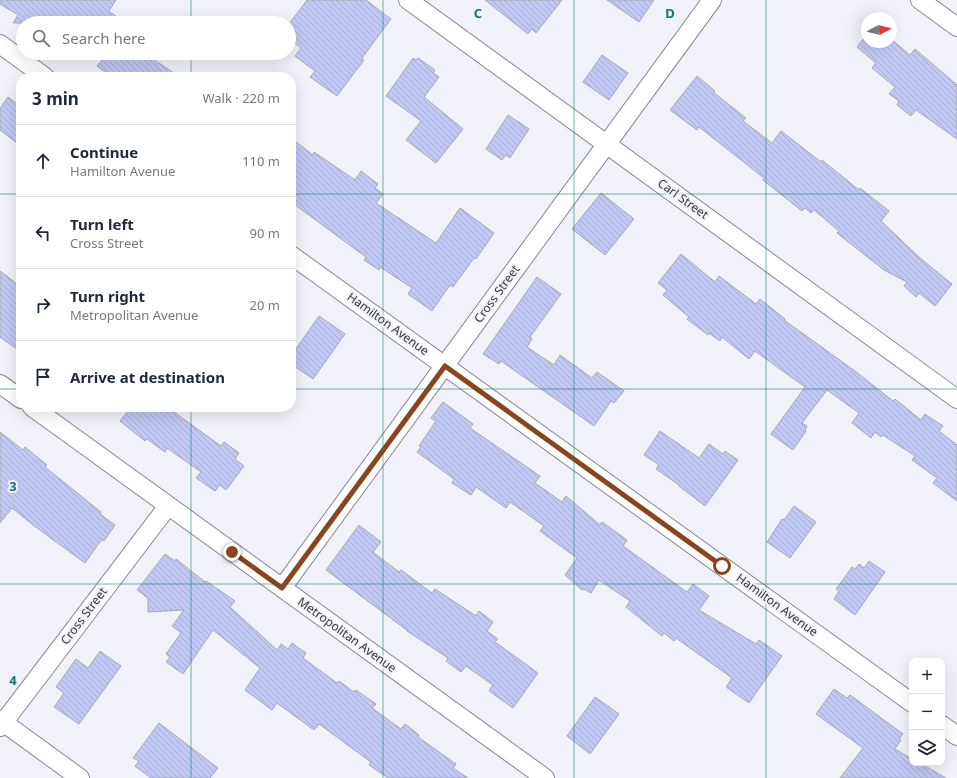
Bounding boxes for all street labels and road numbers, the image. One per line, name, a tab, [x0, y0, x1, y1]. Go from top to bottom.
street label: Carl Street	[654, 174, 713, 223]
street label: Cross Street	[470, 261, 524, 326]
street label: Hamilton Avenue	[344, 288, 433, 359]
street label: Hamilton Avenue	[733, 569, 822, 640]
street label: Cross Street	[56, 583, 111, 648]
street label: Metropolitan Avenue	[294, 593, 400, 676]

